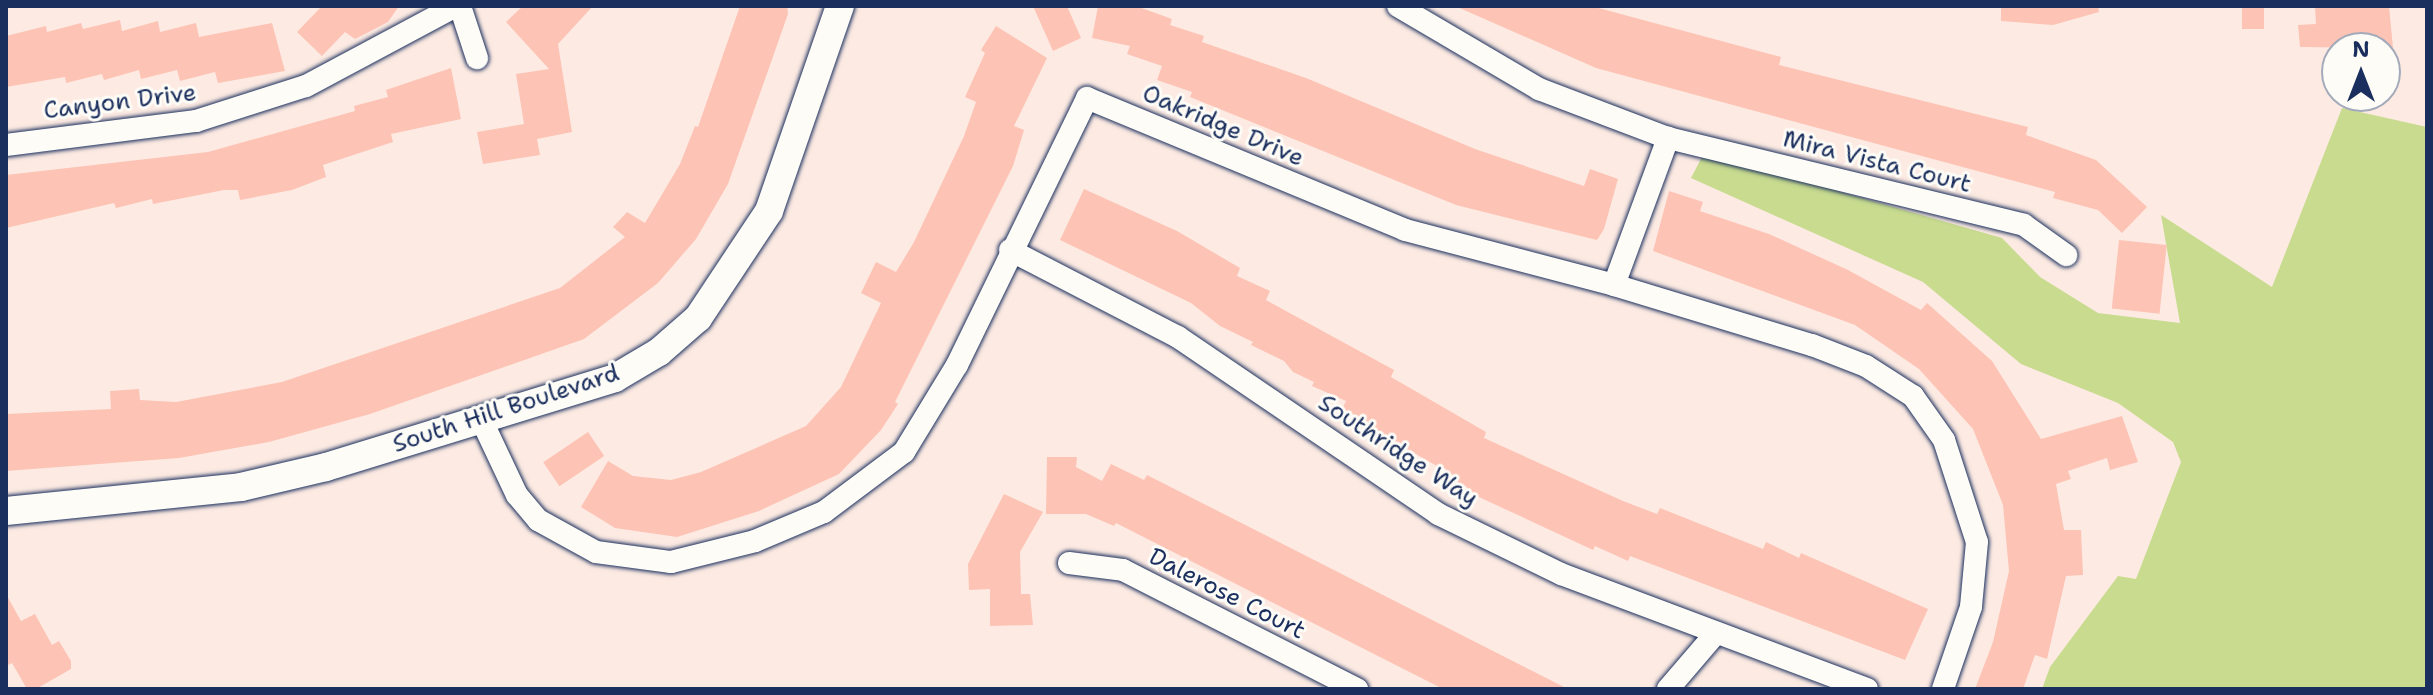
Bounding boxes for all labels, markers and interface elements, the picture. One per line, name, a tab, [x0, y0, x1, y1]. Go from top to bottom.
north arrow	[2321, 32, 2401, 112]
text: N	[2352, 35, 2370, 64]
street label: Canyon Drive	[42, 78, 198, 126]
street label: Oakridge Drive	[1138, 79, 1308, 173]
street label: Mira Vista Court	[1780, 125, 1974, 199]
street label: South Hill Boulevard	[389, 359, 623, 459]
street label: Southridge Way	[1313, 389, 1483, 513]
street label: Dalerose Court	[1144, 542, 1310, 646]

